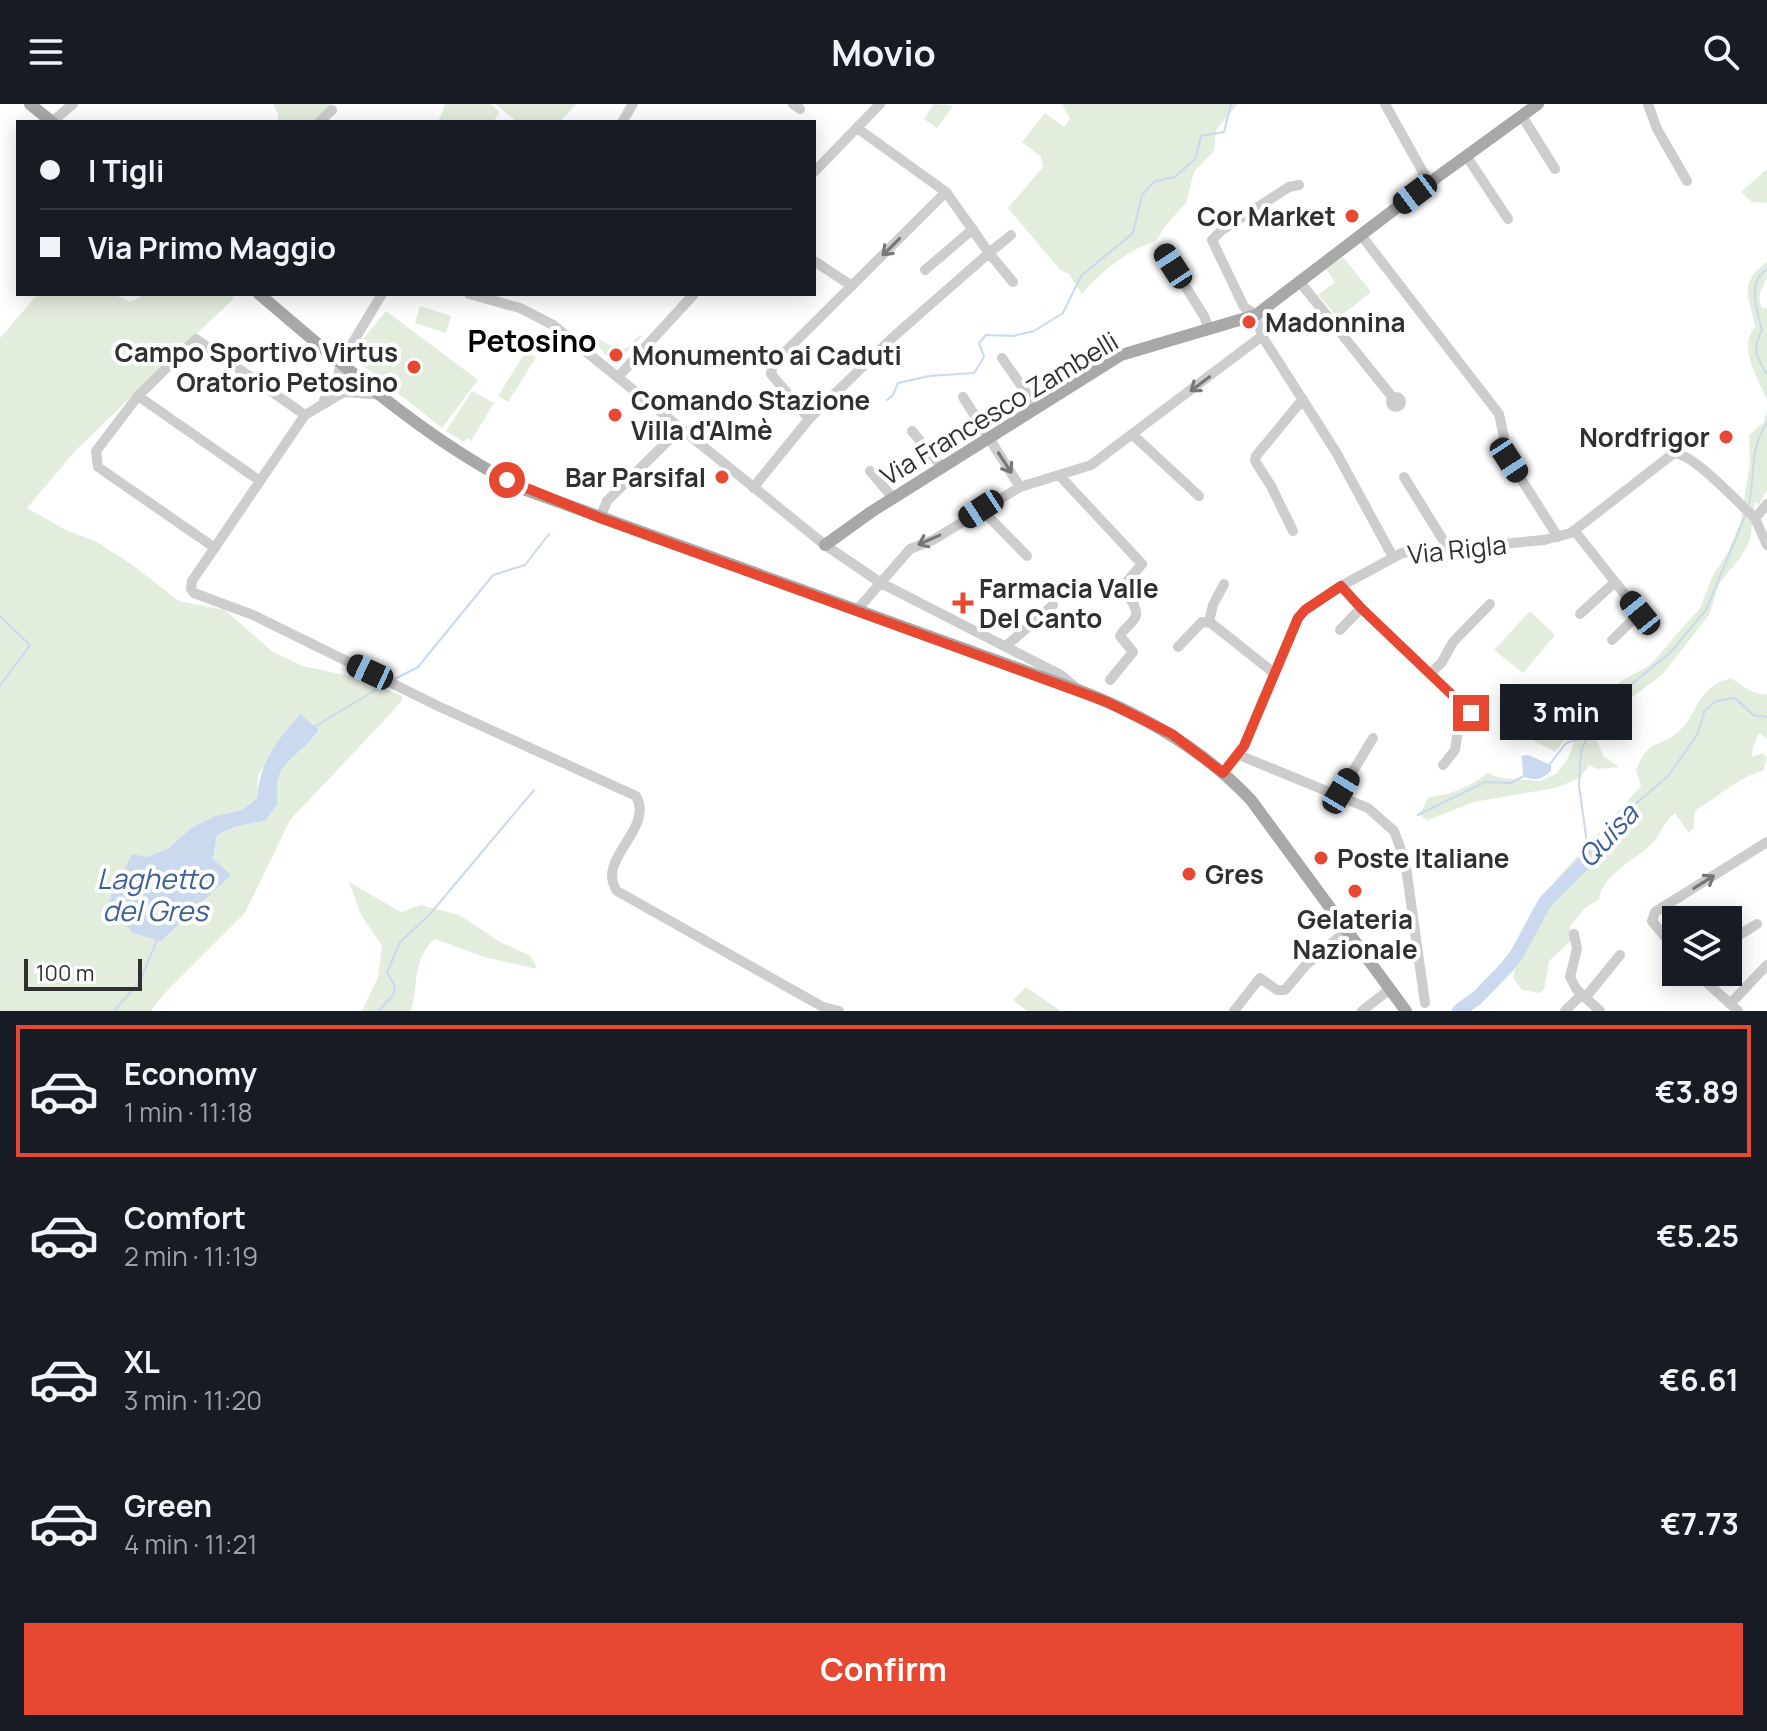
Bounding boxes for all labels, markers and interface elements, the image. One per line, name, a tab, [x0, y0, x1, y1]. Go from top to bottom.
text: Movio	[831, 28, 936, 77]
icon: menu	[24, 30, 68, 74]
icon: search	[1699, 30, 1743, 74]
text: I Tigli	[88, 150, 164, 191]
car	[1389, 170, 1441, 218]
place label: Cor Market	[1197, 198, 1336, 234]
marker: Cor Market	[1343, 207, 1361, 225]
text: Via Primo Maggio	[88, 227, 336, 268]
one-way arrow	[881, 237, 901, 257]
car	[1150, 239, 1196, 293]
place label: Madonnina	[1265, 304, 1405, 340]
marker: Madonnina	[1240, 313, 1258, 331]
district label: Petosino	[467, 320, 597, 361]
street label: Via Francesco Zambelli	[873, 323, 1125, 493]
place label: Campo Sportivo Virtus Oratorio Petosino	[115, 334, 398, 400]
place label: Monumento ai Caduti	[632, 337, 902, 373]
marker: Monumento ai Caduti	[607, 346, 625, 364]
marker: Campo Sportivo Virtus Oratorio Petosino	[405, 358, 423, 376]
one-way arrow	[1190, 375, 1211, 392]
place label: Comando Stazione Villa d'Almè	[631, 382, 870, 448]
marker: Comando Stazione Villa d'Almè	[606, 406, 624, 424]
place label: Nordfrigor	[1579, 419, 1710, 455]
marker: Nordfrigor	[1717, 428, 1735, 446]
car	[1486, 433, 1532, 487]
one-way arrow	[998, 451, 1014, 474]
place label: Bar Parsifal	[565, 459, 706, 495]
route start	[489, 462, 525, 498]
marker: Bar Parsifal	[713, 468, 731, 486]
car	[954, 486, 1008, 532]
street label: Via Rigla	[1406, 526, 1508, 572]
one-way arrow	[917, 534, 942, 549]
place label: Farmacia Valle Del Canto	[979, 570, 1159, 636]
car	[1616, 587, 1664, 639]
marker: Farmacia Valle Del Canto	[954, 594, 972, 612]
car	[343, 651, 397, 693]
callout: 3 min	[1499, 685, 1631, 741]
text: 3 min	[1532, 694, 1600, 730]
route end	[1453, 695, 1489, 731]
car	[1318, 764, 1364, 818]
water label: Quisa	[1568, 794, 1647, 875]
place label: Poste Italiane	[1337, 840, 1509, 876]
marker: Poste Italiane	[1312, 849, 1330, 867]
place label: Gres	[1205, 856, 1264, 892]
water label: Laghetto del Gres	[97, 859, 215, 929]
marker: Gres	[1180, 865, 1198, 883]
one-way arrow	[1692, 873, 1714, 890]
marker: Gelateria Nazionale	[1346, 882, 1364, 900]
place label: Gelateria Nazionale	[1292, 901, 1418, 967]
map controls	[1662, 906, 1742, 986]
button: layers	[1662, 906, 1742, 986]
scale bar	[24, 955, 142, 991]
text: 100 m	[36, 958, 94, 988]
text: Economy	[124, 1053, 257, 1094]
icon: car	[28, 1055, 100, 1127]
text: €3.89	[1655, 1071, 1739, 1112]
text: 1 min · 11:18	[124, 1094, 252, 1130]
text: Comfort	[124, 1197, 246, 1238]
icon: car	[28, 1199, 100, 1271]
text: €5.25	[1656, 1215, 1739, 1256]
text: 2 min · 11:19	[124, 1238, 258, 1274]
text: XL	[124, 1341, 160, 1382]
icon: car	[28, 1343, 100, 1415]
text: €6.61	[1659, 1359, 1739, 1400]
text: 3 min · 11:20	[124, 1382, 262, 1418]
text: Green	[124, 1485, 212, 1526]
icon: car	[28, 1487, 100, 1559]
text: €7.73	[1660, 1503, 1739, 1544]
text: 4 min · 11:21	[124, 1526, 257, 1562]
button: Confirm	[24, 1623, 1743, 1715]

